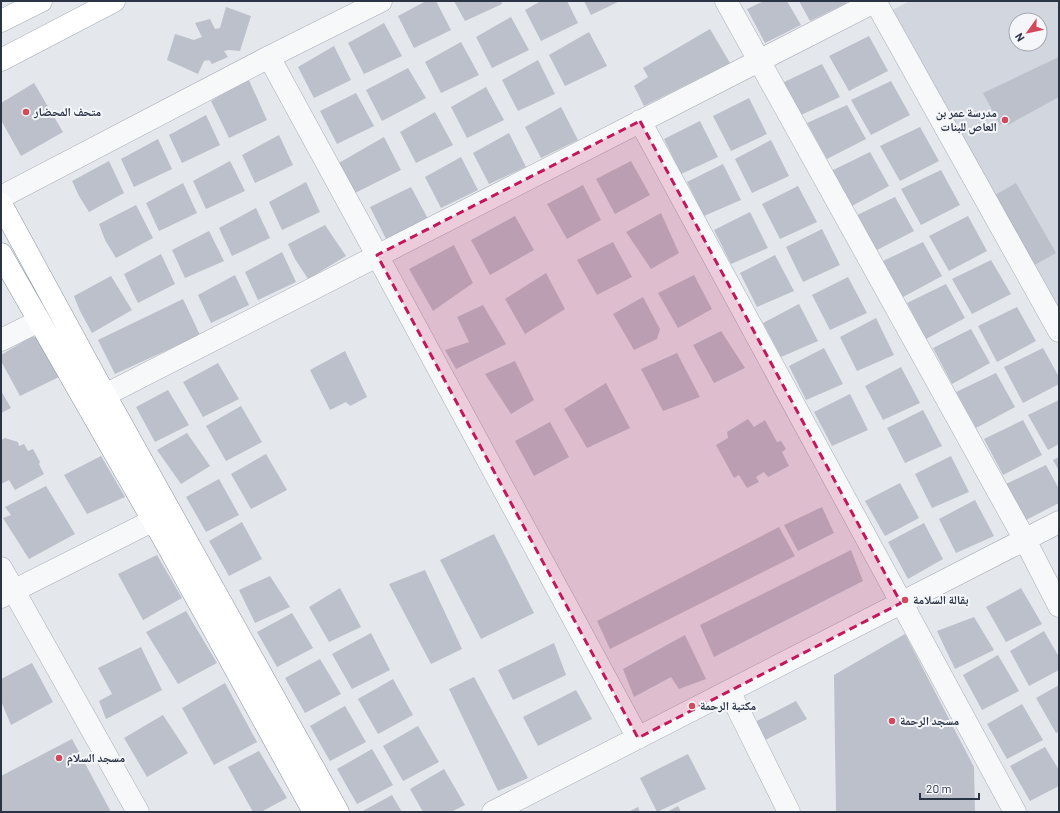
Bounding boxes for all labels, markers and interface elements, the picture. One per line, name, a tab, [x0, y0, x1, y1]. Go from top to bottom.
north arrow	[1008, 12, 1048, 52]
text: N	[1012, 31, 1027, 44]
place label: متحف المحضار	[33, 104, 102, 119]
place label: مدرسة عمر بن العاص للبنات	[936, 105, 997, 135]
marker: متحف المحضار	[21, 107, 31, 117]
marker: مدرسة عمر بن العاص للبنات	[1000, 115, 1010, 125]
place label: بقالة السلامة	[913, 592, 969, 607]
marker: بقالة السلامة	[900, 595, 910, 605]
place label: مكتبة الرحمة	[700, 698, 757, 713]
marker: مكتبة الرحمة	[687, 701, 697, 711]
place label: مسجد الرحمة	[900, 713, 960, 728]
marker: مسجد الرحمة	[887, 716, 897, 726]
place label: مسجد السلام	[67, 750, 125, 766]
marker: مسجد السلام	[54, 753, 64, 763]
scale bar	[920, 775, 979, 801]
text: 20 m	[926, 781, 952, 795]

